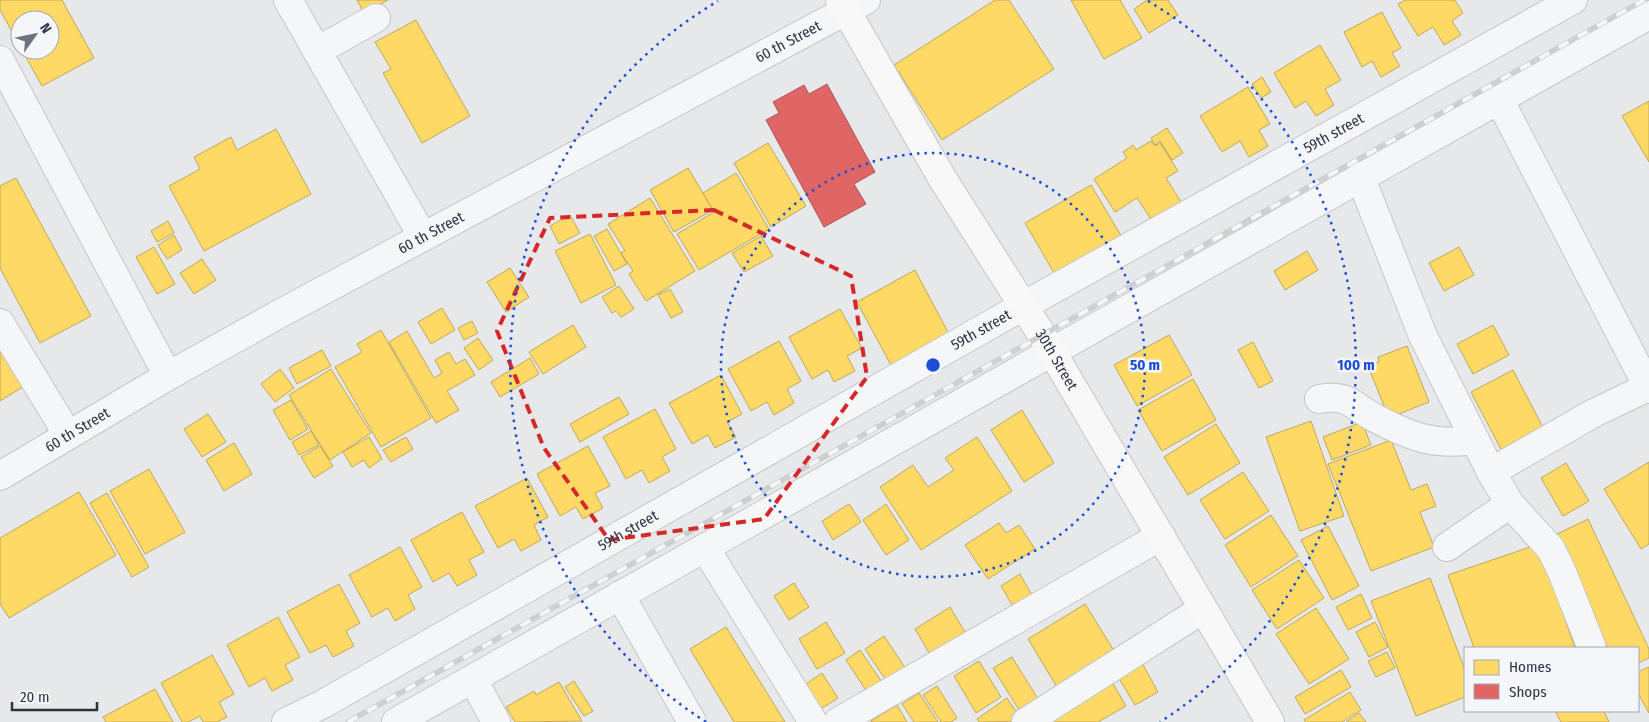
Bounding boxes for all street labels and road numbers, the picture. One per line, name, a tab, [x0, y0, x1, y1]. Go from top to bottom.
street label: 60 th Street	[752, 17, 824, 67]
street label: 59th street	[1300, 109, 1367, 157]
street label: 60 th Street	[395, 208, 467, 258]
street label: 59th street	[948, 306, 1014, 354]
street label: 30th Street	[1032, 326, 1082, 394]
street label: 60 th Street	[42, 404, 113, 456]
street label: 59th street	[595, 506, 661, 555]

